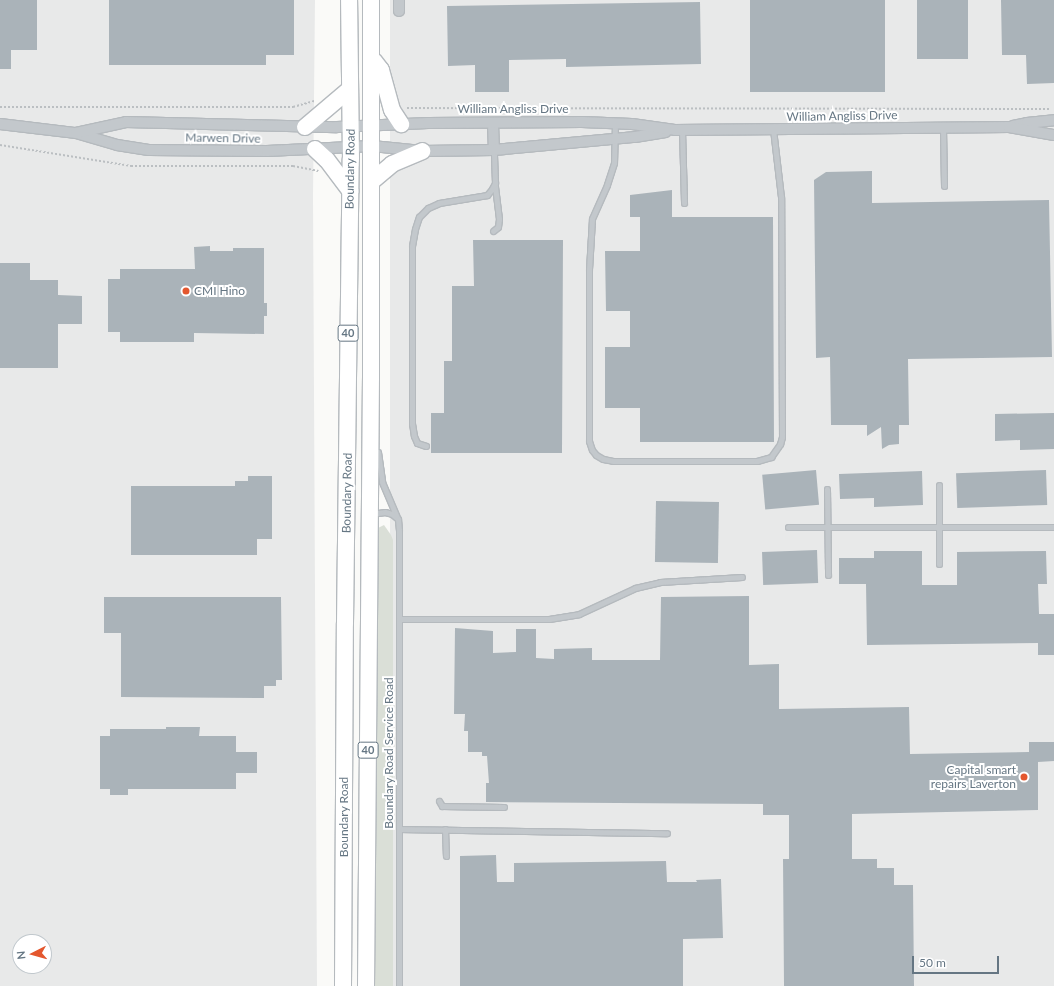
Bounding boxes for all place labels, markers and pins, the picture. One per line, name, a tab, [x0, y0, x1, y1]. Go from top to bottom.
place label: CMI Hino	[194, 284, 245, 298]
marker: CMI Hino	[181, 286, 191, 296]
place label: Capital smart repairs Laverton	[931, 763, 1016, 791]
marker: Capital smart repairs Laverton	[1019, 772, 1029, 782]

